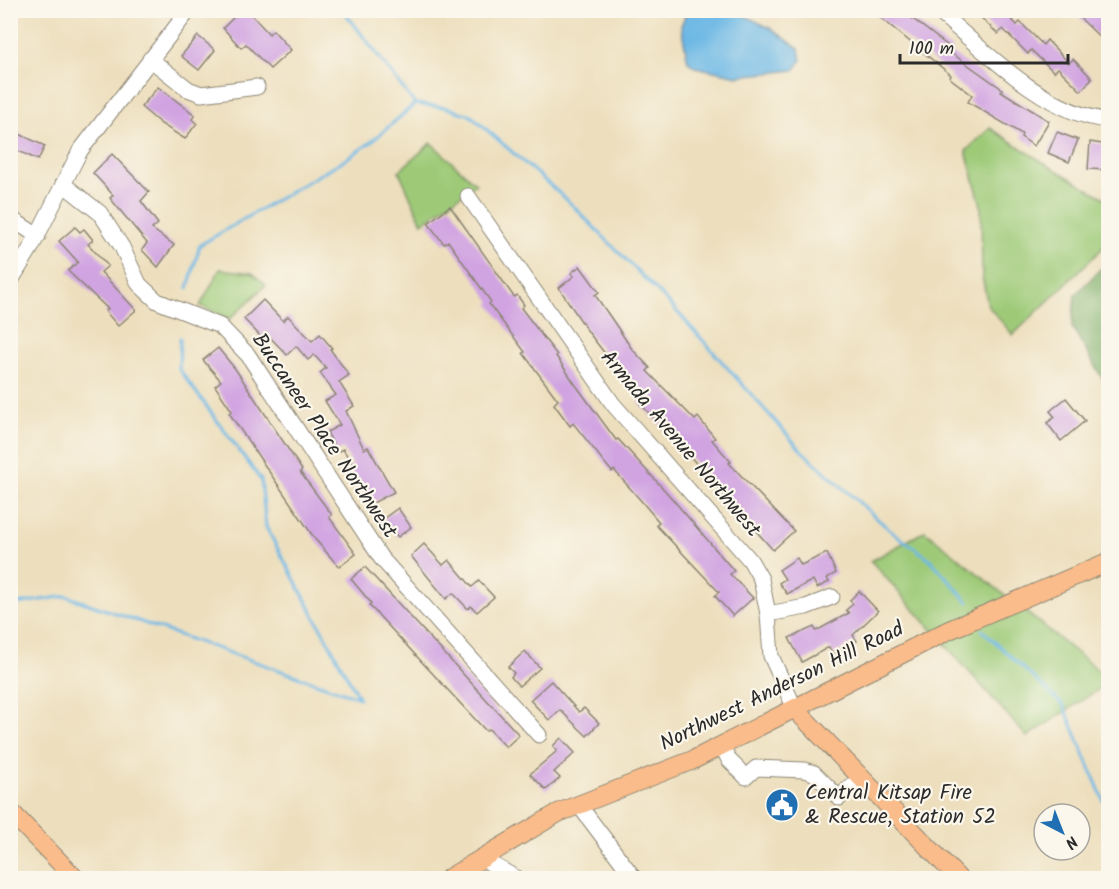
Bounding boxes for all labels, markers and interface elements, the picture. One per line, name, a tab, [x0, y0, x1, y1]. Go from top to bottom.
scale bar	[900, 27, 1068, 65]
text: 100 m	[909, 35, 954, 64]
street label: Buccaneer Place Northwest	[243, 327, 406, 546]
street label: Armada Avenue Northwest	[592, 343, 769, 546]
street label: Northwest Anderson Hill Road	[654, 613, 910, 761]
place label: Central Kitsap Fire & Rescue, Station 52	[805, 777, 996, 834]
public building icon: Central Kitsap Fire & Rescue, Station 52	[764, 787, 800, 823]
north arrow	[1032, 802, 1092, 862]
text: N	[1059, 829, 1083, 855]

